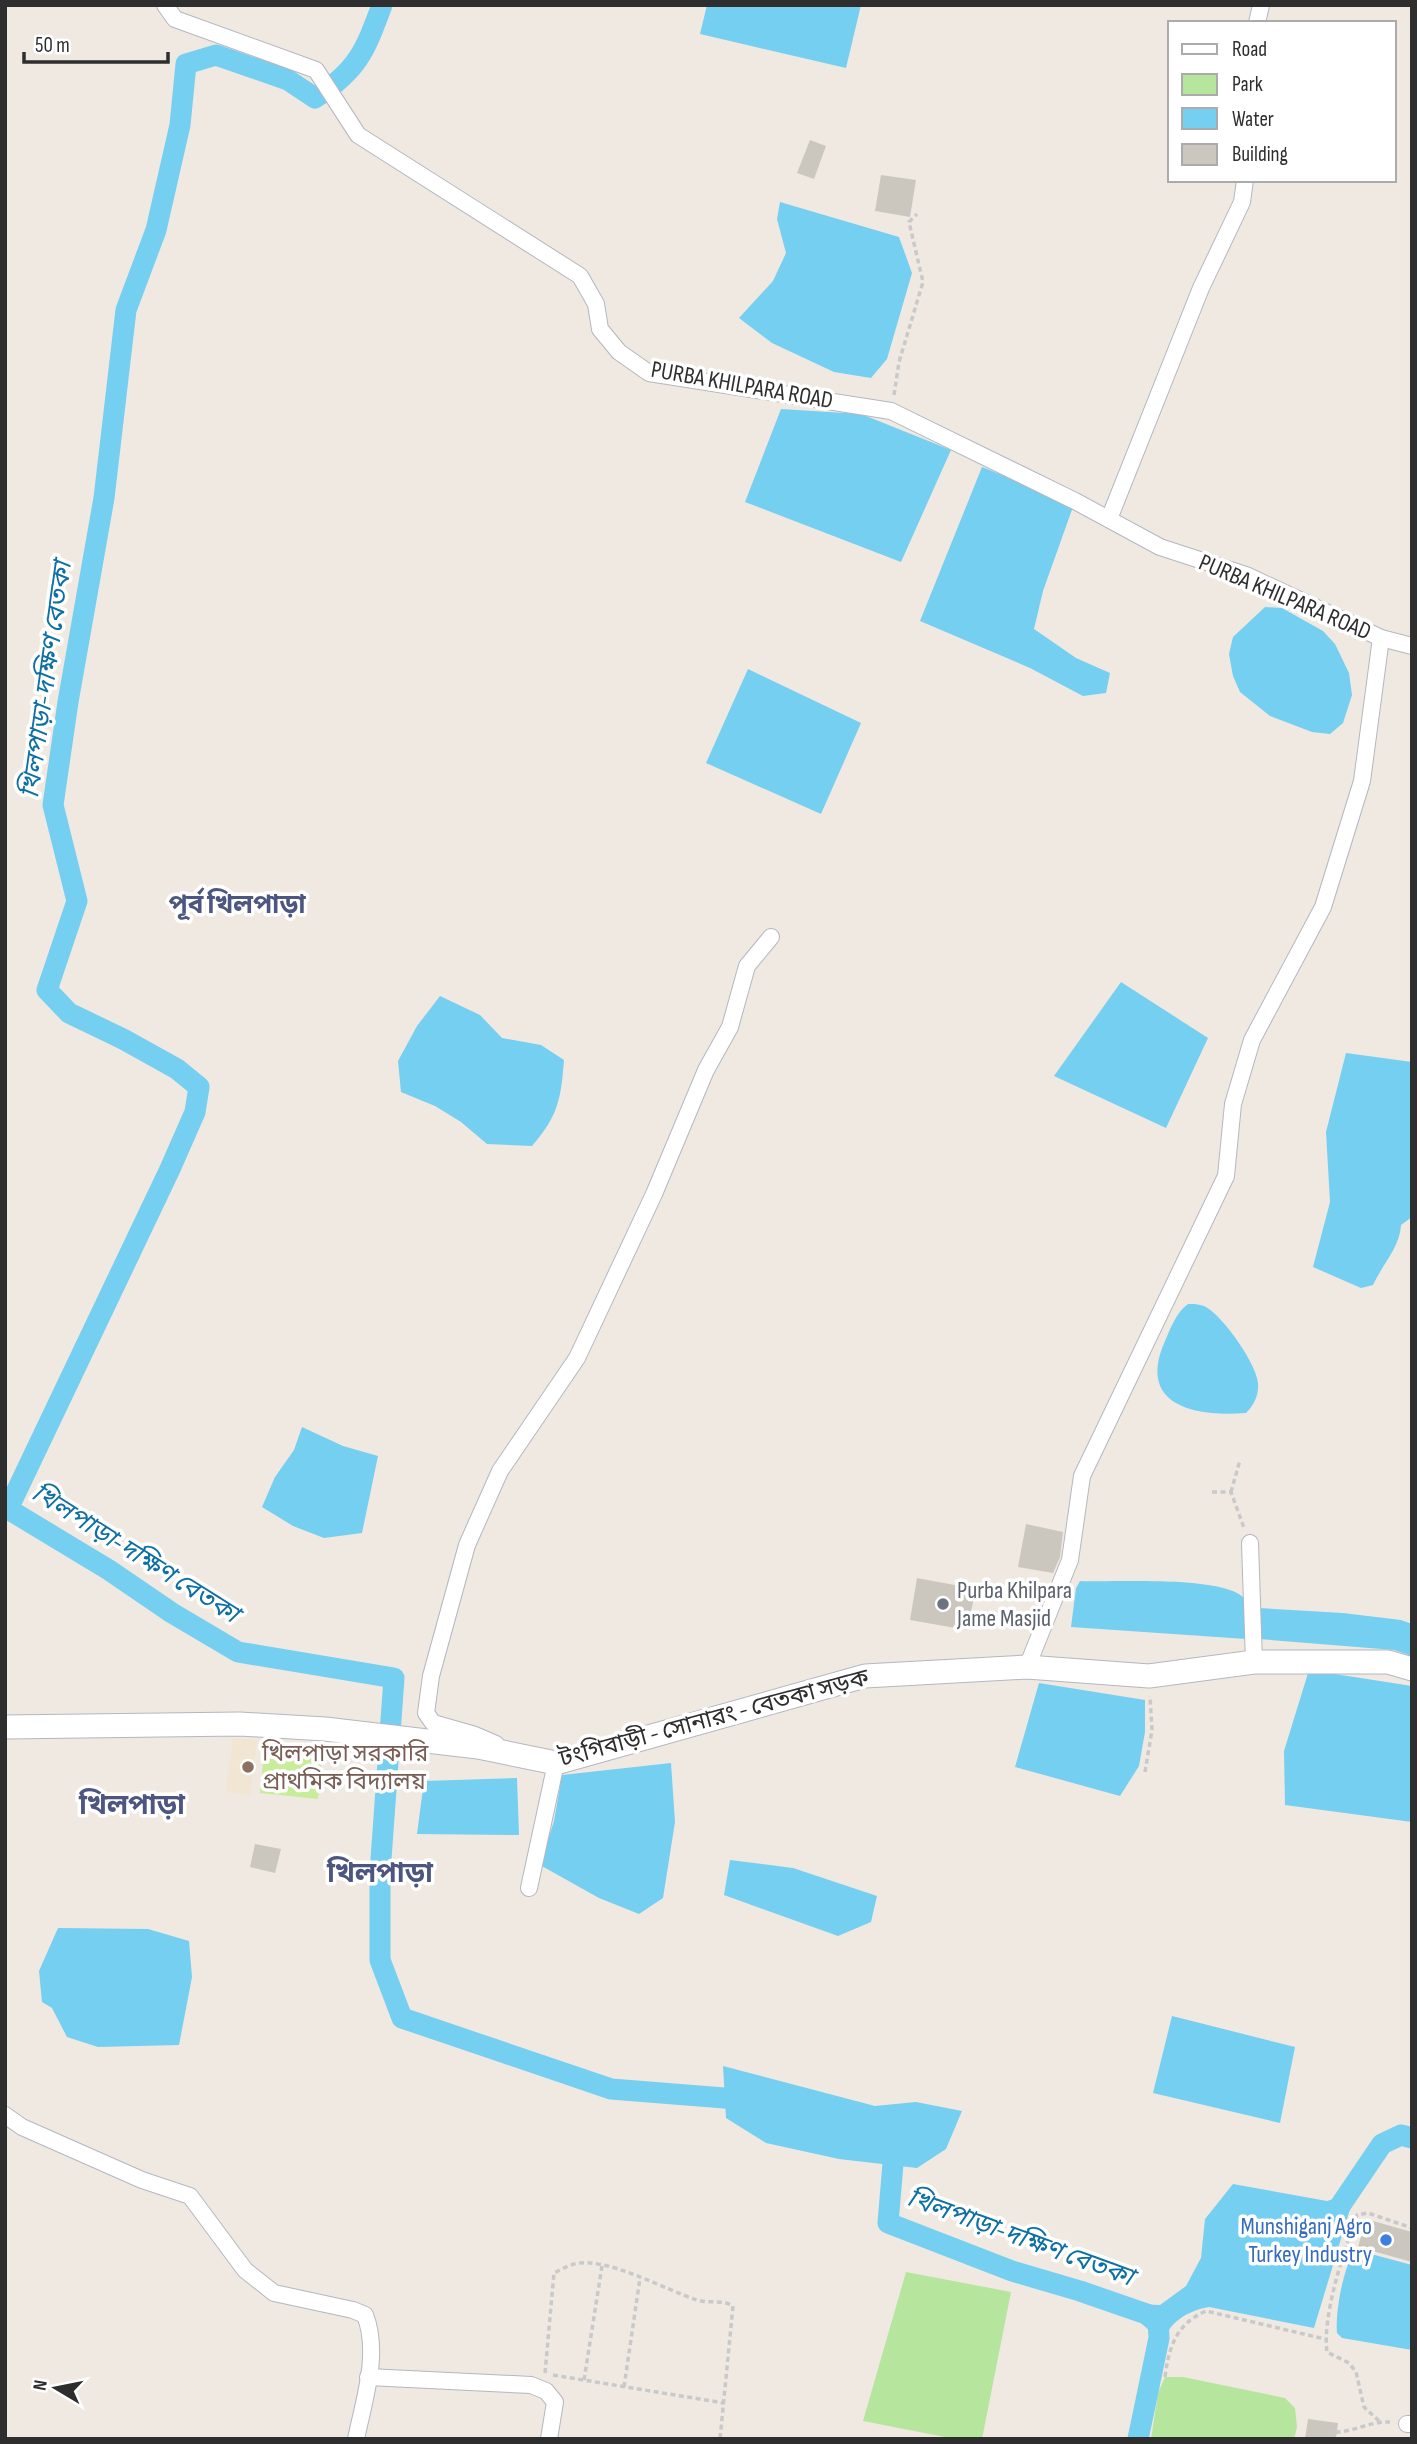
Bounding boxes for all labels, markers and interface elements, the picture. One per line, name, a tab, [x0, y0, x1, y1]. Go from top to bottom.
scale bar	[24, 21, 168, 65]
legend	[1168, 21, 1396, 182]
text: 50 m	[35, 33, 70, 58]
text: Road	[1232, 37, 1267, 62]
text: Park	[1232, 72, 1263, 97]
text: Water	[1232, 107, 1274, 132]
text: Building	[1232, 142, 1288, 167]
street label: PURBA KHILPARA ROAD	[649, 355, 835, 415]
street label: PURBA KHILPARA ROAD	[1195, 548, 1375, 646]
water label: খিলপাড়া-দক্ষিণ বেতকা	[14, 555, 80, 800]
district label: পূর্ব খিলপাড়া	[168, 887, 306, 921]
water label: খিলপাড়া-দক্ষিণ বেতকা	[26, 1477, 249, 1633]
place label: Purba Khilpara Jame Masjid	[956, 1576, 1072, 1633]
marker: Purba Khilpara Jame Masjid	[935, 1596, 951, 1612]
street label: টংগিবাড়ী - সোনারং - বেতকা সড়ক	[555, 1663, 873, 1774]
place label: খিলপাড়া সরকারি প্রাথমিক বিদ্যালয়	[261, 1739, 429, 1796]
marker: খিলপাড়া সরকারি প্রাথমিক বিদ্যালয়	[240, 1759, 256, 1775]
district label: খিলপাড়া	[78, 1788, 186, 1822]
district label: খিলপাড়া	[326, 1856, 434, 1890]
water label: খিলপাড়া-দক্ষিণ বেতকা	[903, 2182, 1142, 2295]
place label: Munshiganj Agro Turkey Industry	[1241, 2212, 1372, 2269]
marker: Munshiganj Agro Turkey Industry	[1378, 2232, 1394, 2248]
north arrow	[21, 2353, 91, 2423]
text: N	[29, 2378, 53, 2392]

